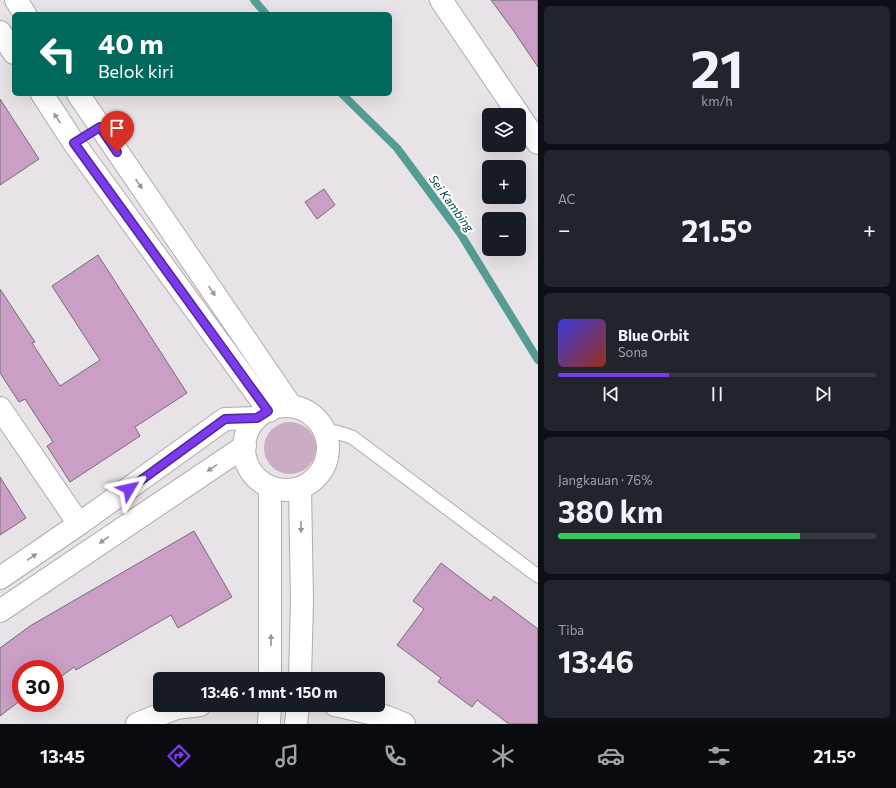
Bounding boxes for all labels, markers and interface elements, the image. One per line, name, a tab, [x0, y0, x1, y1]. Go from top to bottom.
text: 40 m	[98, 26, 164, 60]
icon: left	[32, 28, 84, 80]
text: 21	[690, 35, 744, 99]
text: Belok kiri	[98, 60, 174, 82]
text: km/h	[701, 93, 733, 109]
map controls	[482, 108, 526, 256]
button: layers	[482, 108, 526, 152]
pin	[100, 111, 134, 152]
one-way arrow	[54, 112, 61, 124]
icon: arrive	[106, 117, 128, 139]
button: +	[482, 160, 526, 204]
water label: Sei Kambing	[427, 172, 478, 235]
one-way arrow	[135, 179, 143, 189]
text: AC	[558, 191, 576, 207]
text: 21.5°	[681, 211, 752, 248]
button: −	[482, 212, 526, 256]
text: −	[558, 216, 571, 243]
text: +	[863, 216, 876, 243]
one-way arrow	[208, 286, 216, 297]
text: Blue Orbit	[618, 326, 689, 344]
text: Sona	[618, 344, 648, 360]
icon: previous	[600, 383, 622, 405]
icon: pause	[706, 383, 728, 405]
icon: next	[812, 383, 834, 405]
one-way arrow	[207, 464, 217, 472]
position arrow	[108, 468, 150, 510]
text: Jangkauan · 76%	[558, 472, 653, 488]
text: 380 km	[558, 492, 663, 529]
one-way arrow	[297, 521, 304, 533]
one-way arrow	[99, 536, 109, 544]
one-way arrow	[26, 553, 38, 560]
text: Tiba	[558, 622, 584, 638]
one-way arrow	[268, 633, 274, 646]
text: 13:46	[558, 642, 634, 679]
speed limit sign: 30	[12, 660, 64, 712]
text: 13:46 · 1 mnt · 150 m	[201, 683, 337, 701]
icon: directions	[165, 742, 193, 770]
icon: music	[273, 742, 301, 770]
icon: phone	[381, 742, 409, 770]
icon: climate	[489, 742, 517, 770]
icon: car	[597, 742, 625, 770]
icon: filters	[705, 742, 733, 770]
text: 13:45	[40, 745, 85, 767]
text: 21.5°	[813, 745, 856, 767]

